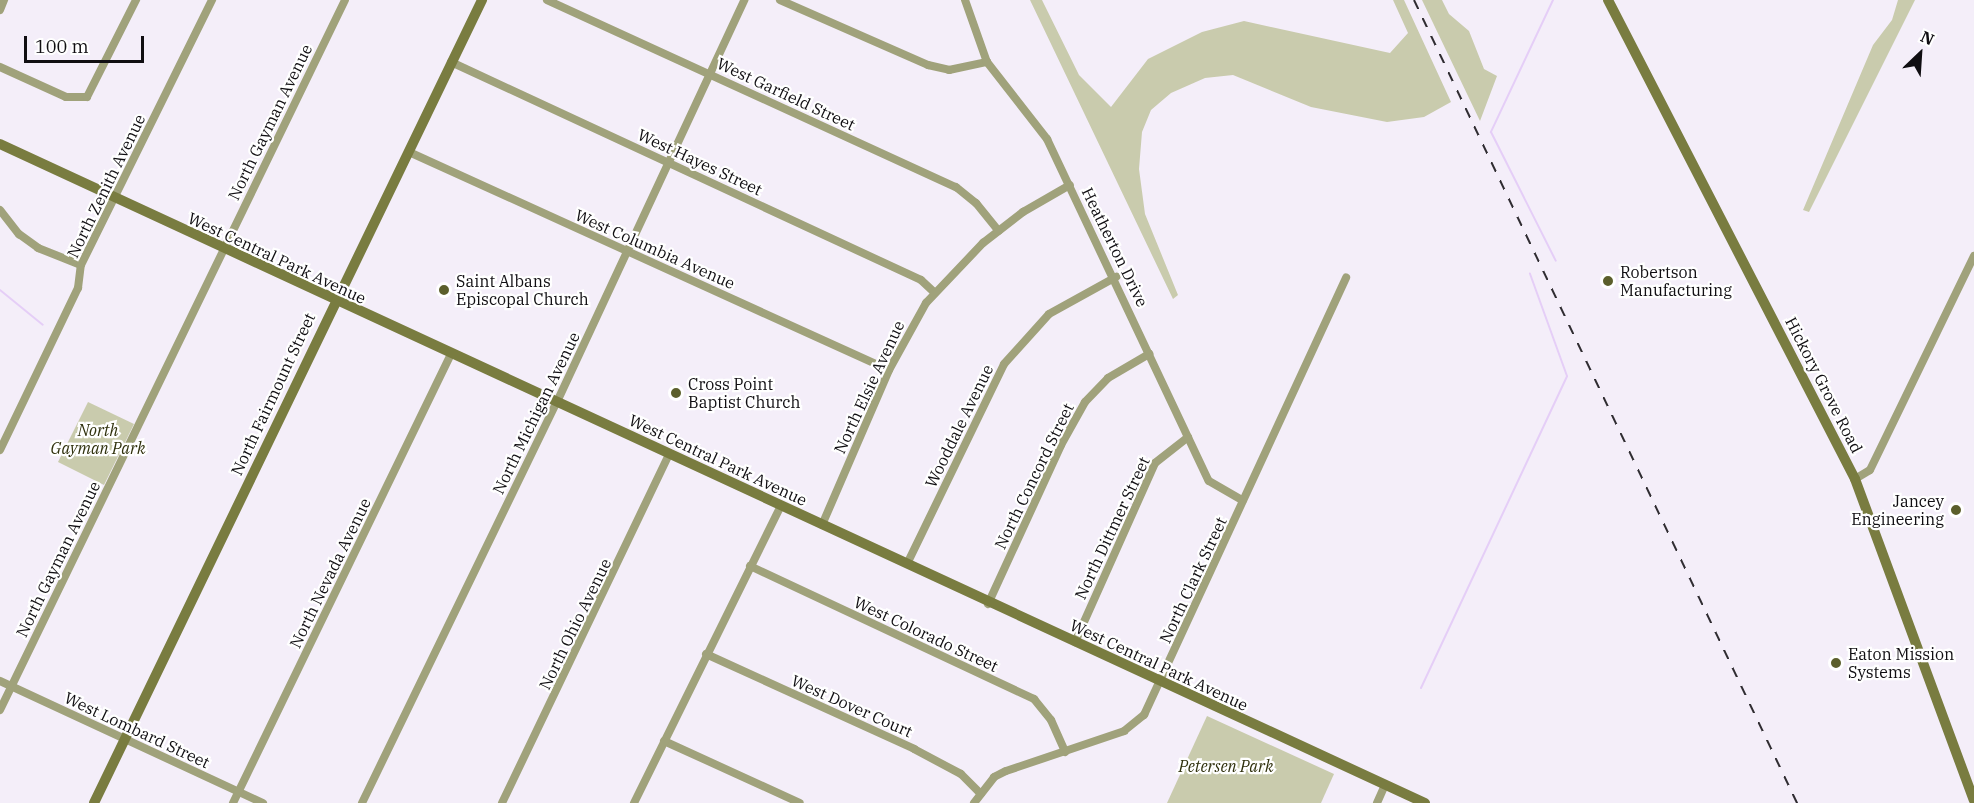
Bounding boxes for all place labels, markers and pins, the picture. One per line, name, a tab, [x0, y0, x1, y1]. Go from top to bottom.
place label: Robertson Manufacturing	[1620, 262, 1732, 300]
place label: Saint Albans Episcopal Church	[456, 271, 589, 309]
marker: Robertson Manufacturing	[1601, 274, 1615, 288]
marker: Saint Albans Episcopal Church	[437, 283, 451, 297]
place label: Cross Point Baptist Church	[688, 374, 801, 412]
marker: Cross Point Baptist Church	[669, 386, 683, 400]
place label: Jancey Engineering	[1851, 491, 1944, 529]
marker: Jancey Engineering	[1949, 503, 1963, 517]
place label: Eaton Mission Systems	[1848, 644, 1954, 682]
marker: Eaton Mission Systems	[1829, 656, 1843, 670]

